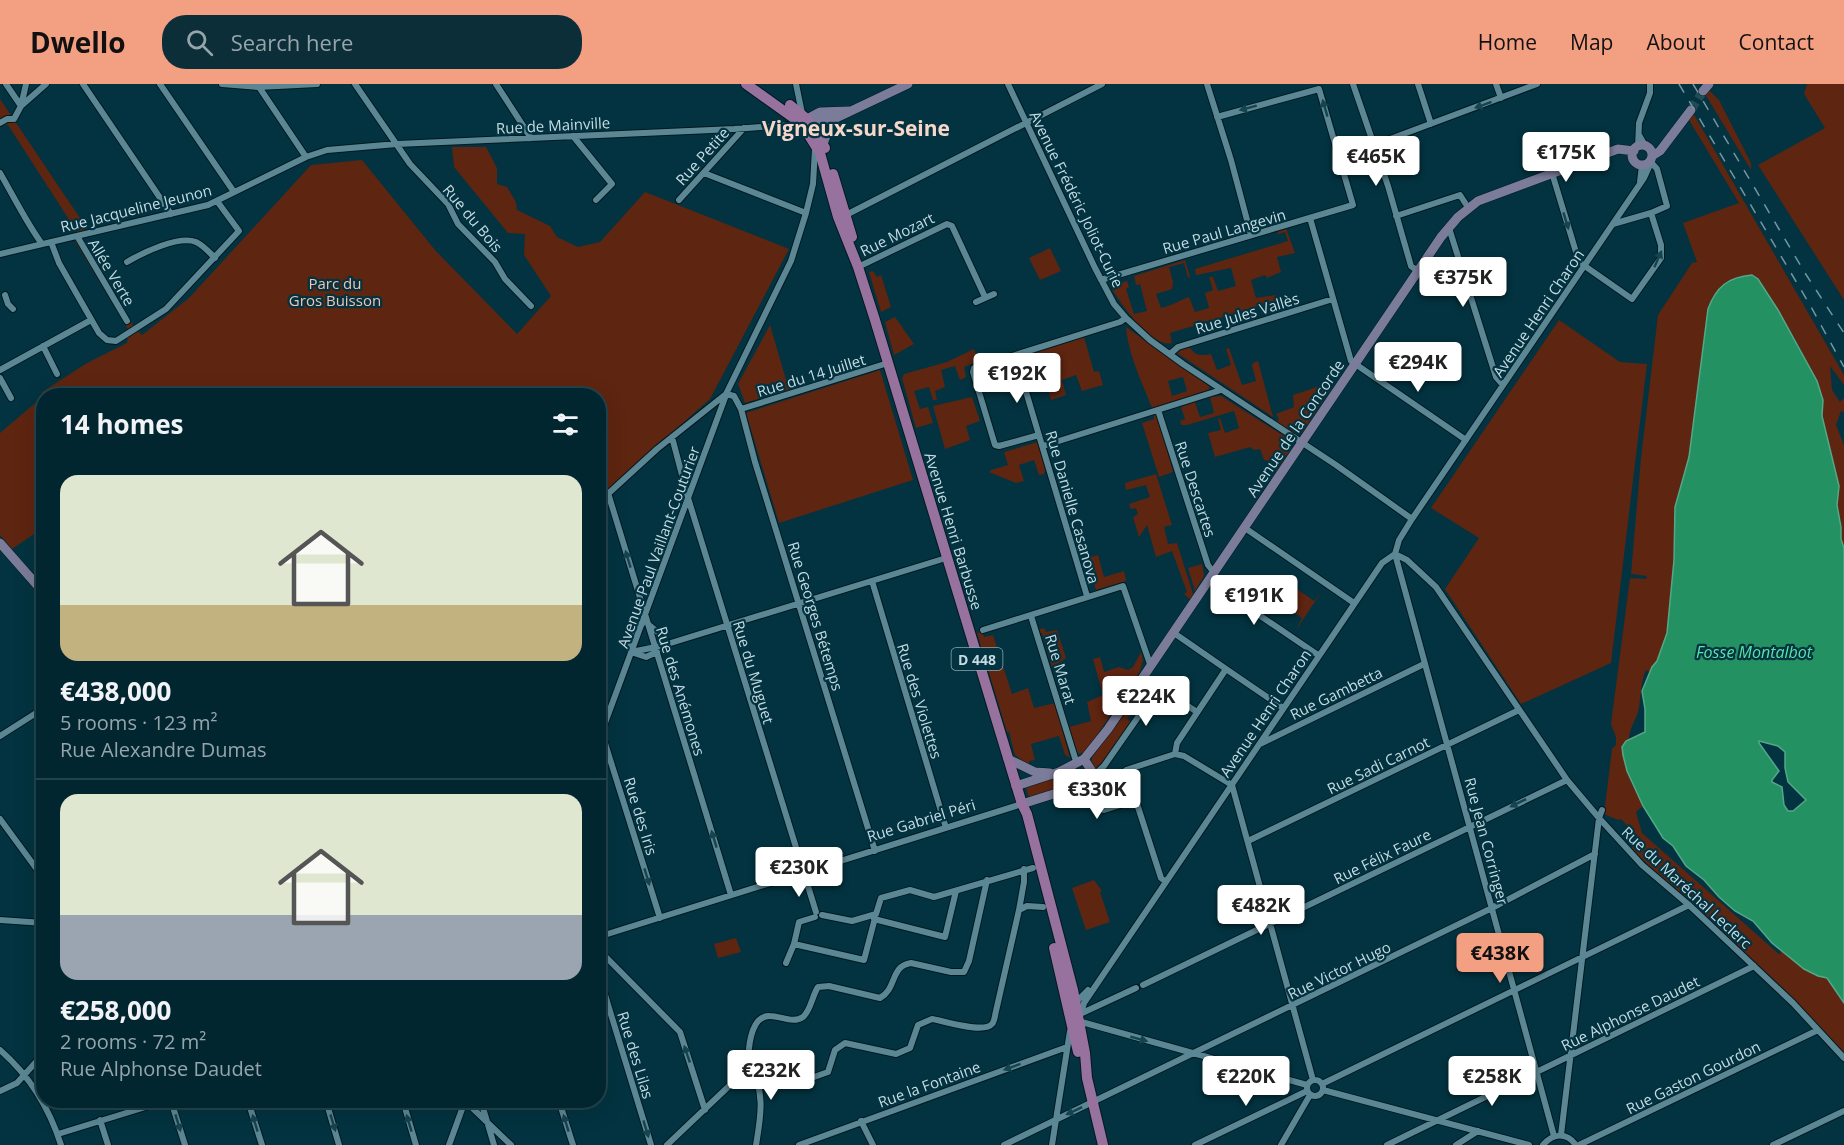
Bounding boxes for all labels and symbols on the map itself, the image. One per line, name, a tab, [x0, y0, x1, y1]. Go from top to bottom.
one-way arrow	[1320, 99, 1329, 117]
one-way arrow	[1473, 100, 1491, 110]
one-way arrow	[1239, 104, 1257, 114]
street label: Avenue Frédéric Joliot-Curie	[1026, 108, 1128, 290]
street label: Rue de Mainville	[495, 112, 611, 138]
district label: Vigneux-sur-Seine	[762, 114, 950, 142]
street label: Rue Petite	[671, 123, 733, 189]
pin: €175K	[1524, 132, 1608, 183]
pin: €465K	[1334, 136, 1418, 187]
street label: Rue Jacqueline Jeunon	[58, 180, 214, 236]
street label: Rue du Bois	[439, 180, 507, 256]
street label: Rue Paul Langevin	[1160, 204, 1288, 258]
street label: Rue Mozart	[857, 207, 937, 261]
one-way arrow	[1562, 212, 1571, 230]
street label: Allée Verte	[84, 235, 140, 309]
street label: Avenue Henri Charon	[1488, 245, 1588, 381]
one-way arrow	[1653, 249, 1663, 267]
pin: €375K	[1421, 257, 1505, 308]
park label: Parc du Gros Buisson	[289, 273, 381, 310]
street label: Rue Jules Vallès	[1193, 288, 1301, 338]
pin: €294K	[1376, 342, 1460, 393]
street label: Rue du 14 Juillet	[754, 349, 868, 401]
pin: €192K	[975, 353, 1059, 404]
street label: Avenue de la Concorde	[1242, 356, 1348, 500]
street label: Rue Danielle Casanova	[1042, 428, 1104, 586]
street label: Rue Descartes	[1171, 438, 1221, 540]
street label: Avenue Paul Vaillant-Couturier	[612, 443, 704, 651]
street label: Avenue Henri Barbusse	[920, 450, 988, 612]
street label: Rue Georges Bétemps	[784, 539, 848, 693]
one-way arrow	[623, 550, 632, 568]
pin: €191K	[1212, 575, 1296, 626]
street label: Rue du Muguet	[729, 618, 779, 726]
street label: Rue des Anémones	[652, 624, 710, 758]
street label: Rue Marat	[1041, 631, 1081, 707]
street label: Rue des Violettes	[893, 641, 947, 761]
water label: Fosse Montalbot	[1696, 641, 1813, 663]
street label: Avenue Henri Charon	[1215, 645, 1315, 781]
road number: D 448	[952, 648, 1002, 670]
street label: Rue Gambetta	[1286, 662, 1386, 724]
pin: €224K	[1104, 676, 1188, 727]
street label: Rue Sadi Carnot	[1323, 732, 1433, 798]
pin: €330K	[1055, 769, 1139, 820]
street label: Rue des Iris	[620, 774, 662, 858]
street label: Rue Jean Corringer	[1460, 775, 1514, 907]
street label: Rue Gabriel Péri	[864, 794, 978, 846]
one-way arrow	[1510, 798, 1527, 807]
street label: Rue du Maréchal Leclerc	[1618, 821, 1756, 953]
street label: Rue Félix Faure	[1330, 824, 1434, 888]
one-way arrow	[709, 830, 718, 848]
pin: €230K	[757, 847, 841, 898]
one-way arrow	[643, 868, 652, 886]
pin: €482K	[1219, 885, 1303, 936]
pin: €438K	[1458, 933, 1542, 984]
street label: Rue Victor Hugo	[1284, 936, 1394, 1004]
street label: Rue Alphonse Daudet	[1558, 971, 1702, 1055]
street label: Rue des Lilas	[613, 1009, 659, 1101]
one-way arrow	[1130, 1034, 1148, 1044]
street label: Rue Gaston Gourdon	[1622, 1036, 1764, 1118]
one-way arrow	[682, 1045, 692, 1063]
pin: €232K	[729, 1050, 813, 1101]
street label: Rue la Fontaine	[875, 1056, 983, 1112]
pin: €220K	[1204, 1056, 1288, 1107]
pin: €258K	[1450, 1056, 1534, 1107]
one-way arrow	[1003, 1062, 1021, 1072]
one-way arrow	[1065, 1106, 1083, 1116]
one-way arrow	[174, 1114, 183, 1132]
one-way arrow	[250, 1114, 259, 1132]
one-way arrow	[329, 1114, 338, 1132]
one-way arrow	[404, 1114, 413, 1132]
one-way arrow	[561, 1114, 570, 1132]
one-way arrow	[642, 1120, 652, 1138]

